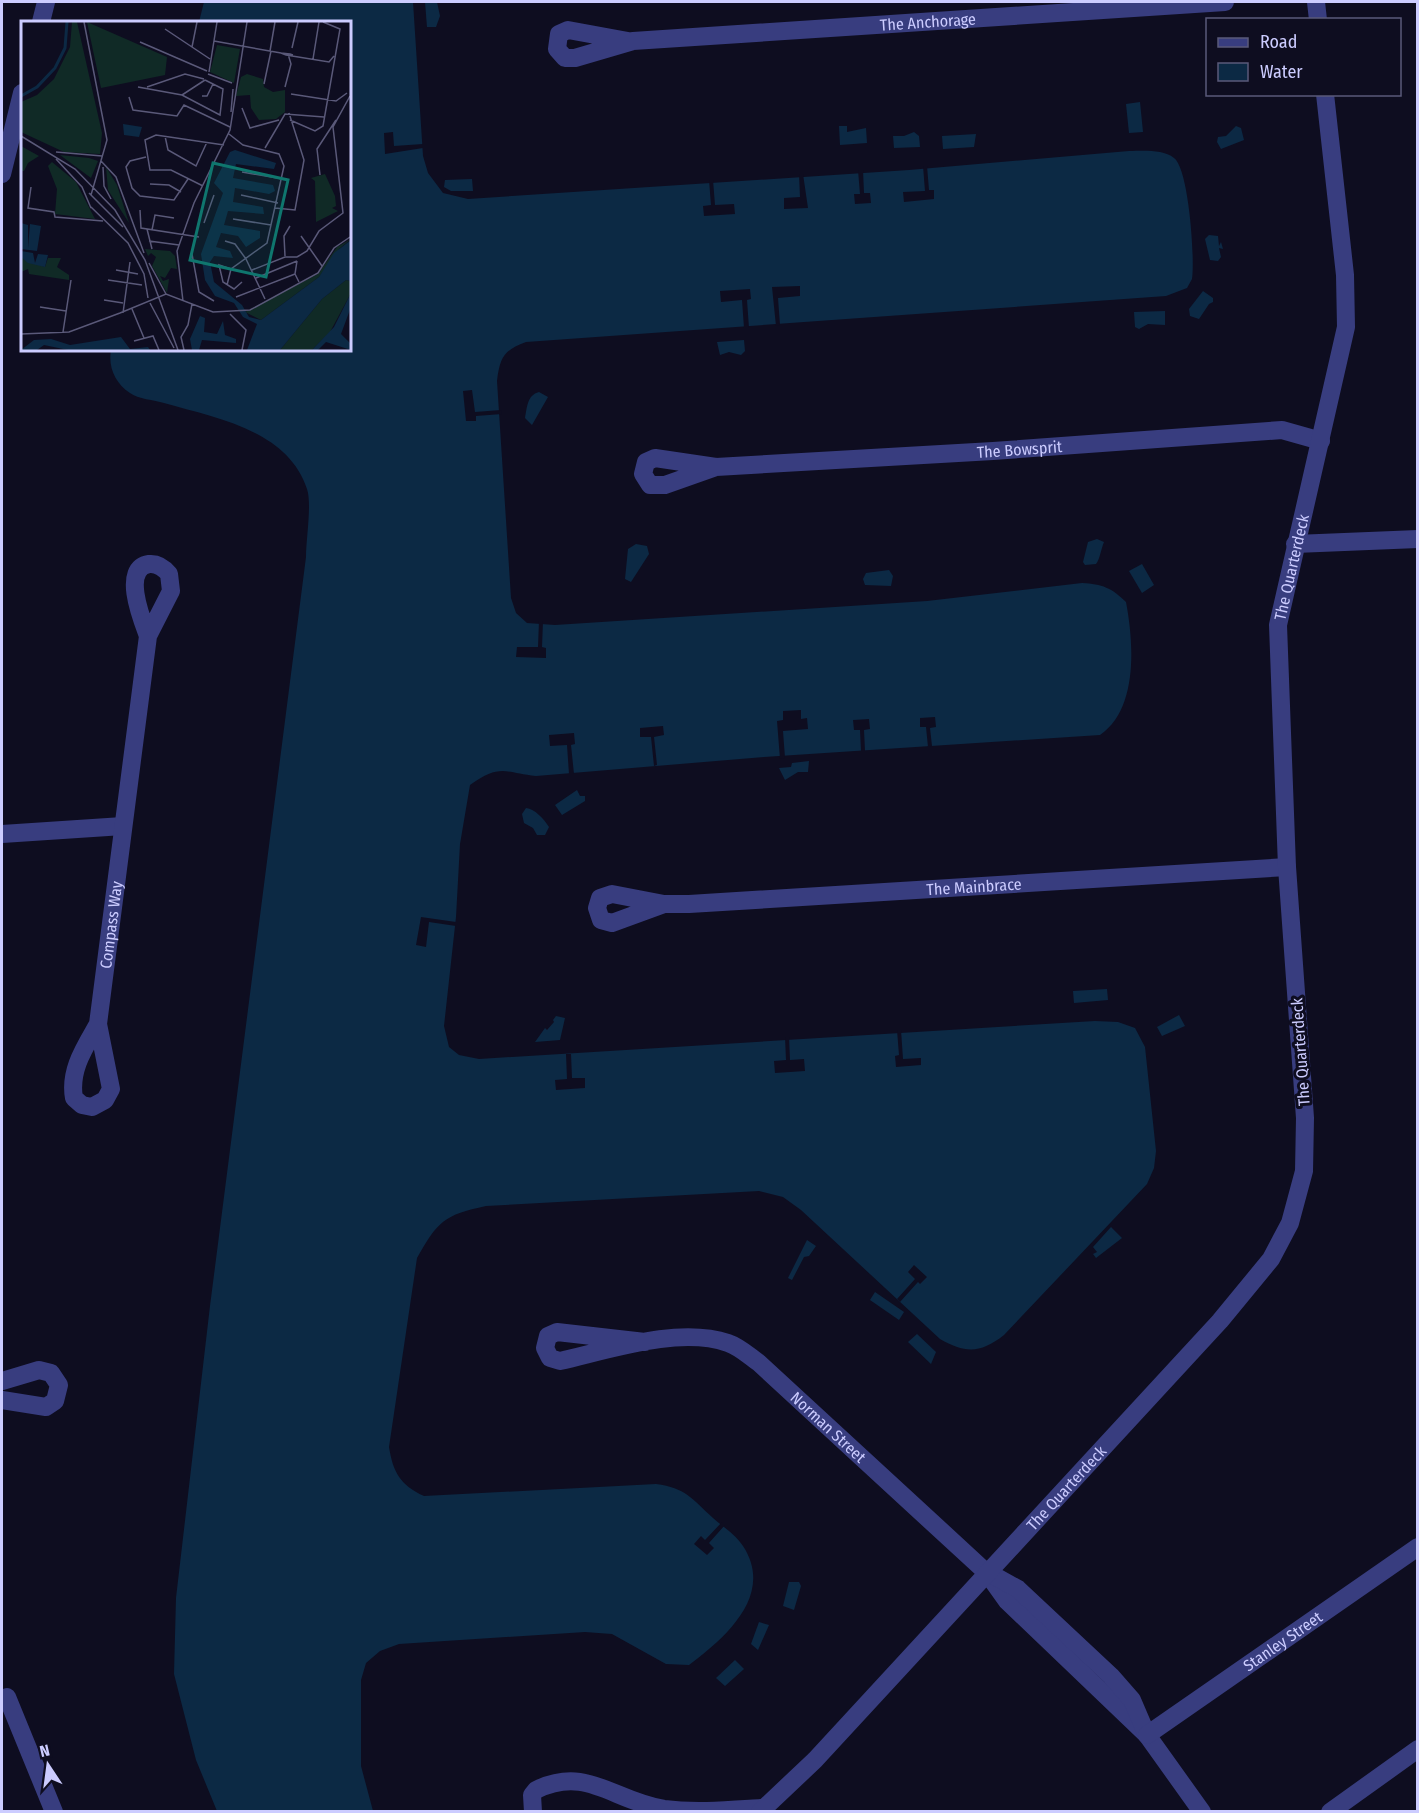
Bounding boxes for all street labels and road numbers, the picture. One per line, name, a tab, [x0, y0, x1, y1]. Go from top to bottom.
street label: The Anchorage	[879, 9, 977, 35]
street label: The Bowsprit	[976, 437, 1064, 462]
street label: The Quarterdeck	[1270, 512, 1313, 622]
street label: The Mainbrace	[926, 874, 1022, 899]
street label: Compass Way	[96, 879, 126, 970]
street label: The Quarterdeck	[1287, 997, 1314, 1107]
street label: Norman Street	[787, 1388, 870, 1467]
street label: The Quarterdeck	[1023, 1442, 1111, 1534]
street label: Stanley Street	[1240, 1607, 1327, 1675]

